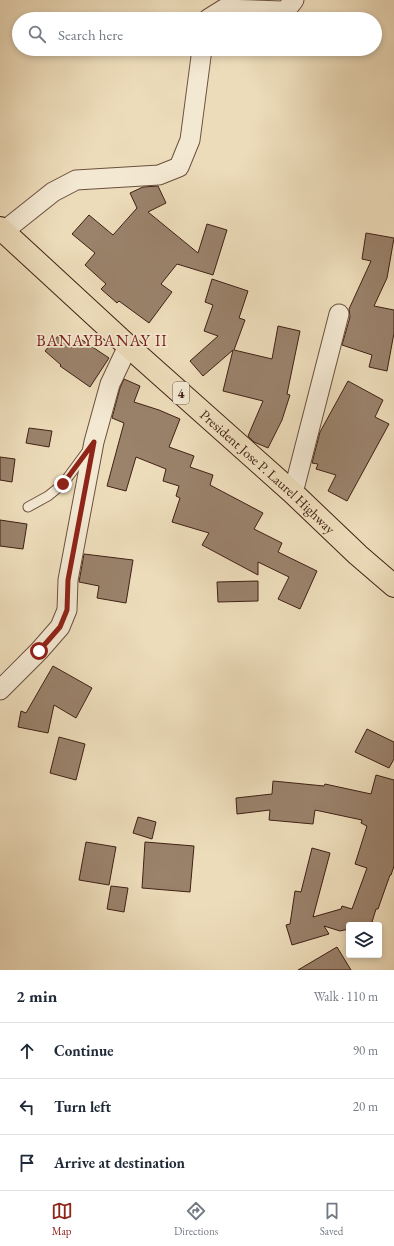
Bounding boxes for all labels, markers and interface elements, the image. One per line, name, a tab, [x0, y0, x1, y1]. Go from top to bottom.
search box	[12, 12, 382, 56]
icon: search	[26, 23, 48, 45]
text: Search here	[58, 25, 123, 44]
district label: BANAYBANAY II	[36, 330, 168, 351]
road number: 4	[173, 382, 189, 404]
street label: President Jose P. Laurel Highway	[196, 406, 340, 538]
route end	[54, 475, 72, 493]
route start	[30, 642, 48, 660]
map controls	[346, 922, 382, 958]
button: layers	[346, 922, 382, 958]
text: 2 min	[16, 985, 57, 1007]
text: Walk · 110 m	[314, 988, 378, 1005]
icon: ahead	[16, 1040, 38, 1062]
text: Continue	[54, 1041, 114, 1060]
text: 90 m	[353, 1042, 378, 1059]
icon: left	[16, 1096, 38, 1118]
text: Turn left	[54, 1097, 111, 1116]
text: 20 m	[353, 1098, 378, 1115]
icon: arrive	[16, 1152, 38, 1174]
text: Arrive at destination	[54, 1153, 185, 1172]
tab: Map	[51, 1200, 73, 1238]
tab: Directions	[174, 1200, 218, 1238]
tab: Saved	[320, 1200, 343, 1238]

